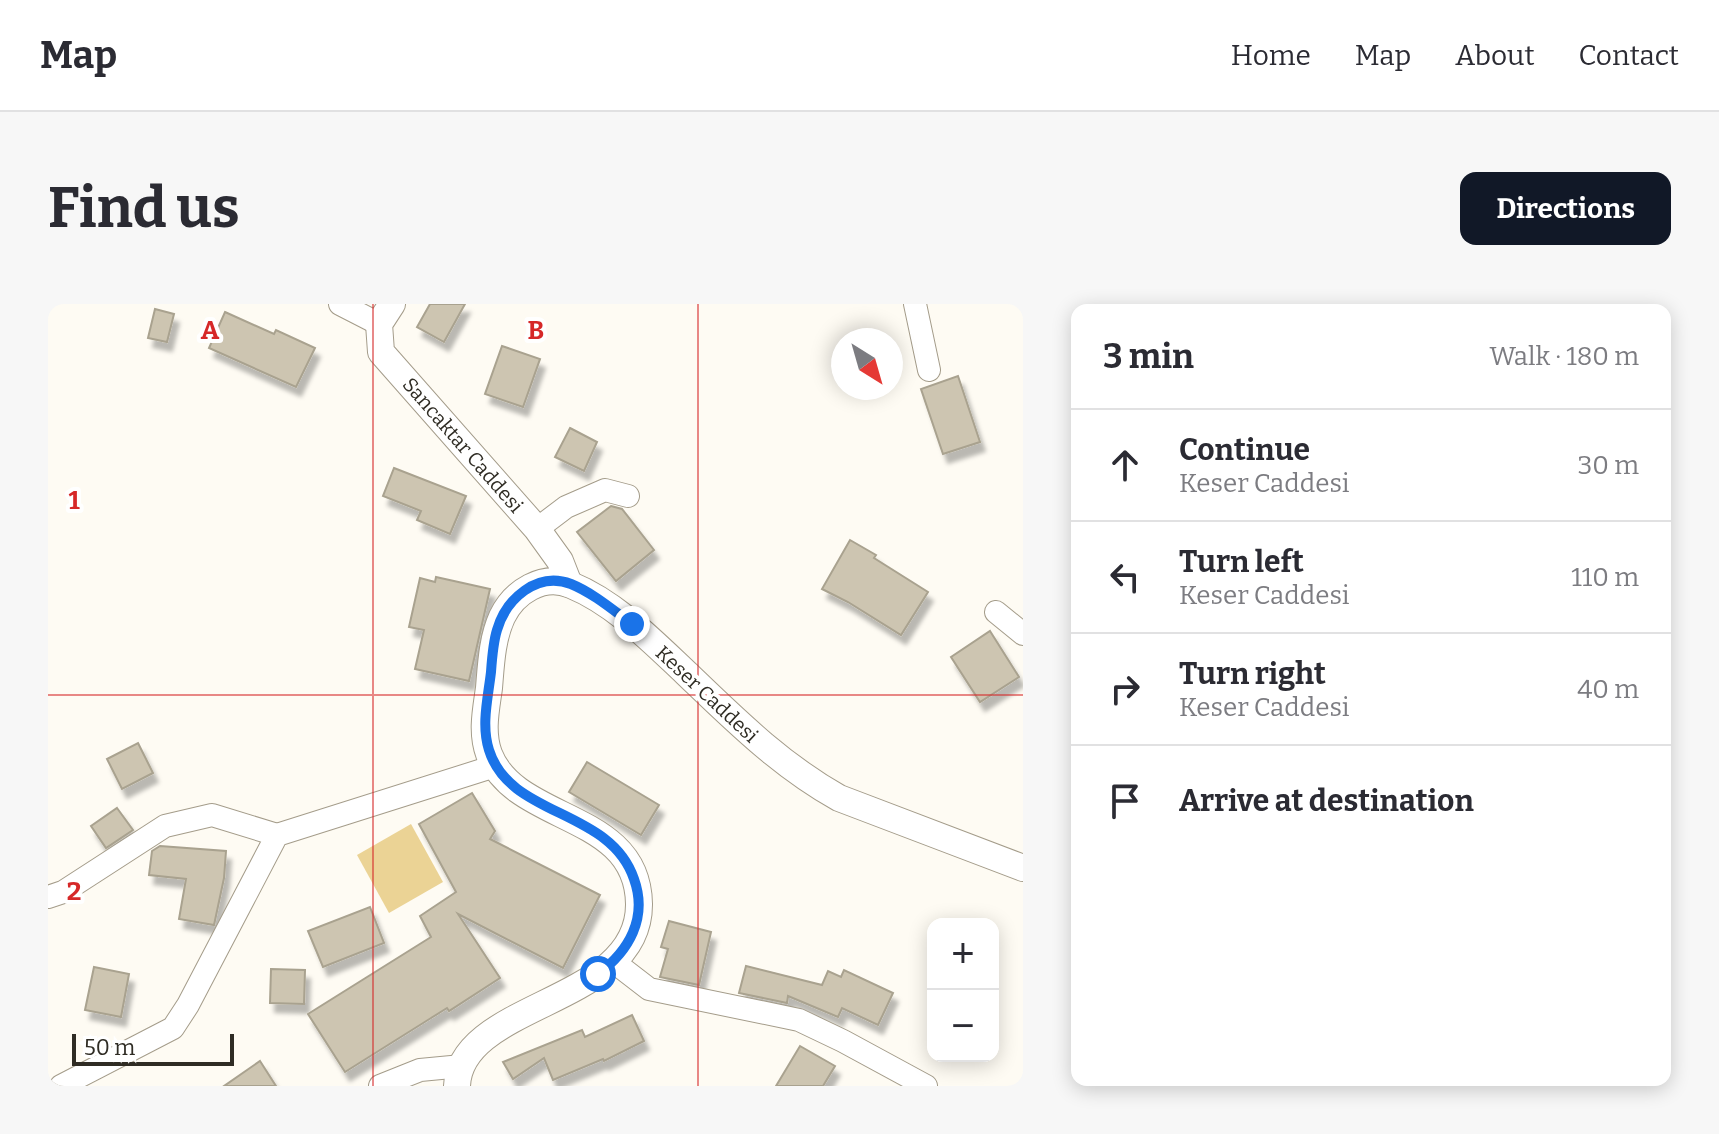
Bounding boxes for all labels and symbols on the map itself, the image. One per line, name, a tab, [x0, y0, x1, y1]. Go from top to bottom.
text: A	[201, 315, 220, 346]
text: B	[528, 315, 544, 346]
north arrow	[831, 328, 903, 400]
street label: Sancaktar Caddesi	[398, 372, 528, 518]
text: 1	[68, 485, 80, 516]
route end	[614, 606, 650, 642]
street label: Keser Caddesi	[651, 640, 763, 748]
text: 2	[67, 876, 81, 907]
route start	[580, 956, 616, 992]
scale bar	[72, 1030, 234, 1066]

